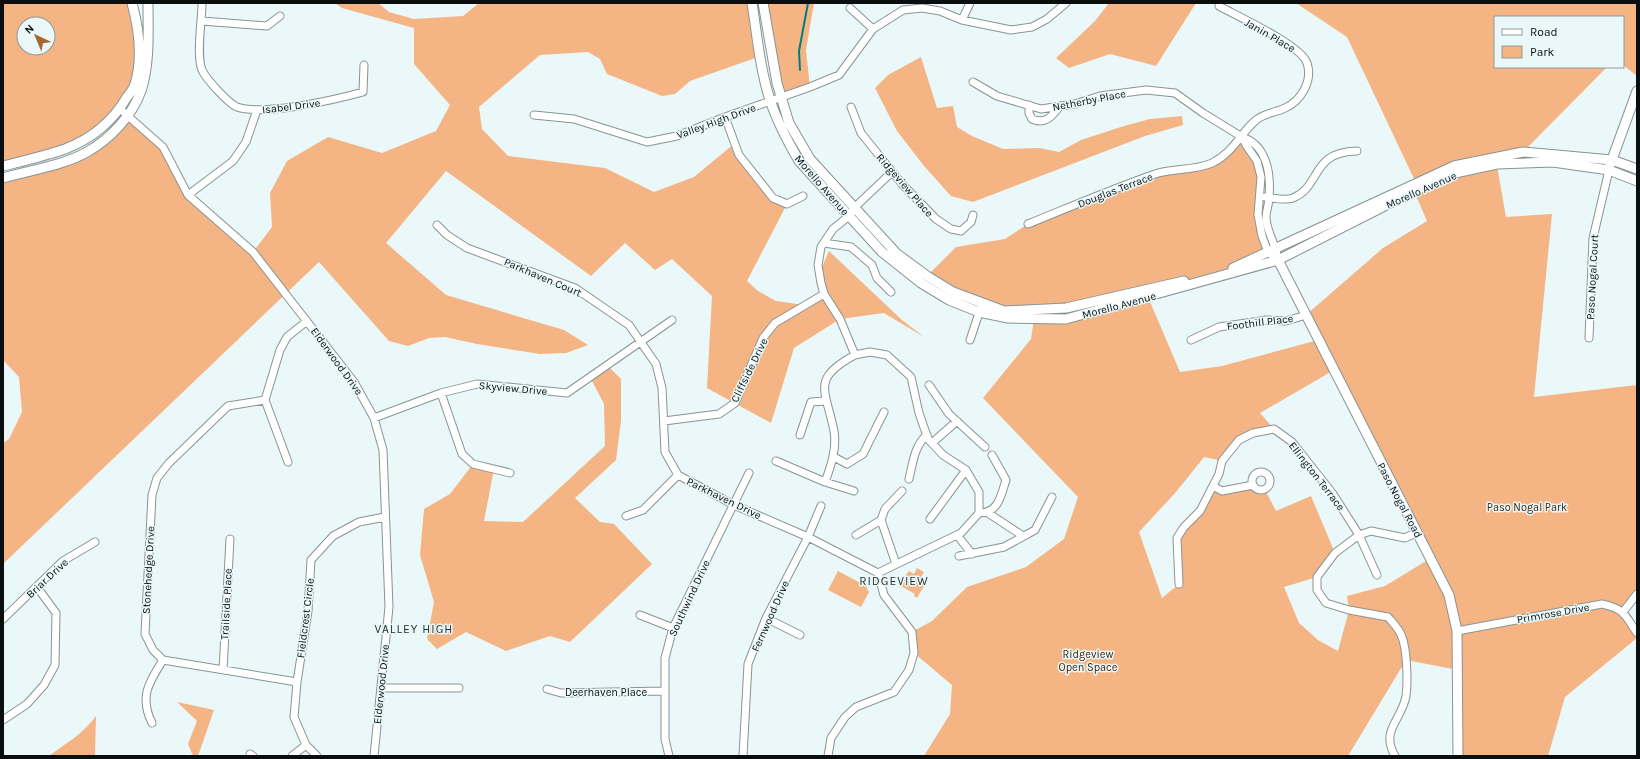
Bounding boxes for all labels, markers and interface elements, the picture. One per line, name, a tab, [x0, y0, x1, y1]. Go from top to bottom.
north arrow	[16, 16, 56, 56]
street label: Janin Place	[1242, 16, 1298, 55]
legend	[1494, 16, 1624, 68]
text: N	[22, 22, 37, 37]
text: Road	[1530, 25, 1558, 39]
text: Park	[1530, 45, 1555, 59]
street label: Netherby Place	[1051, 87, 1127, 114]
street label: Isabel Drive	[261, 96, 321, 117]
street label: Valley High Drive	[675, 101, 758, 142]
street label: Ridgeview Place	[873, 151, 936, 220]
street label: Morello Avenue	[792, 152, 852, 219]
street label: Morello Avenue	[1384, 169, 1459, 212]
street label: Douglas Terrace	[1076, 170, 1155, 211]
street label: Paso Nogal Court	[1584, 234, 1601, 320]
street label: Parkhaven Court	[502, 255, 584, 300]
street label: Morello Avenue	[1081, 289, 1158, 322]
street label: Foothill Place	[1226, 312, 1294, 333]
street label: Elderwood Drive	[308, 325, 366, 398]
street label: Cliffside Drive	[728, 336, 771, 404]
street label: Skyview Drive	[478, 379, 548, 398]
street label: Ellington Terrace	[1286, 439, 1348, 513]
street label: Paso Nogal Road	[1374, 460, 1425, 540]
street label: Parkhaven Drive	[684, 475, 763, 522]
park label: Paso Nogal Park	[1487, 501, 1567, 514]
street label: Stonehedge Drive	[140, 525, 157, 614]
street label: Briar Drive	[24, 555, 71, 601]
street label: Southwind Drive	[666, 558, 713, 638]
street label: Trailside Place	[218, 568, 235, 640]
district label: RIDGEVIEW	[859, 574, 929, 588]
street label: Fieldcrest Circle	[294, 577, 317, 659]
street label: Fernwood Drive	[749, 578, 792, 654]
street label: Primrose Drive	[1516, 601, 1591, 626]
district label: VALLEY HIGH	[375, 622, 453, 636]
street label: Elderwood Drive	[371, 643, 392, 725]
park label: Ridgeview Open Space	[1059, 648, 1118, 674]
street label: Deerhaven Place	[565, 686, 647, 699]

